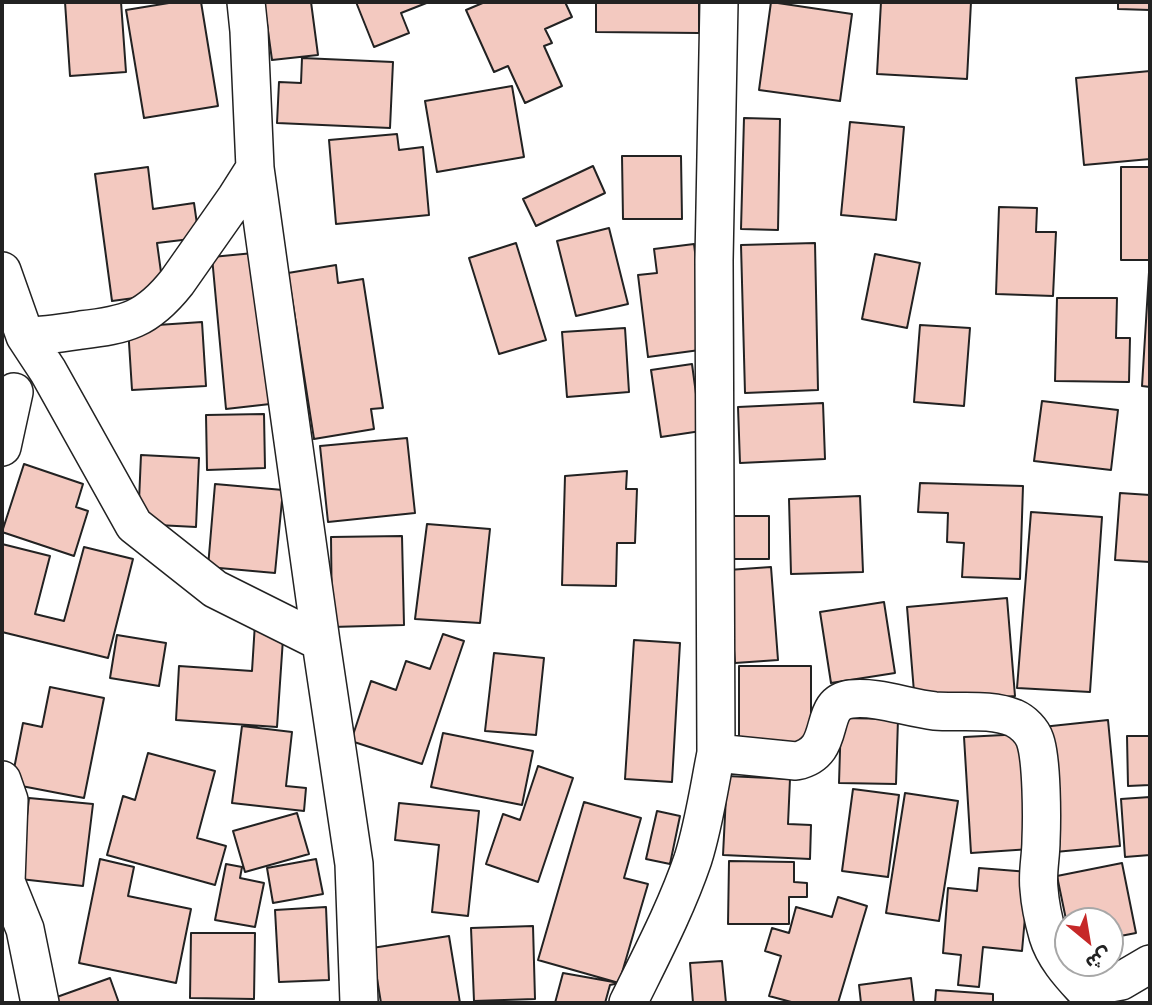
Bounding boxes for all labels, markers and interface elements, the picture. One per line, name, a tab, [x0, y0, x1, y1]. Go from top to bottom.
north arrow	[1054, 907, 1124, 977]
text: ش	[1082, 942, 1116, 975]

